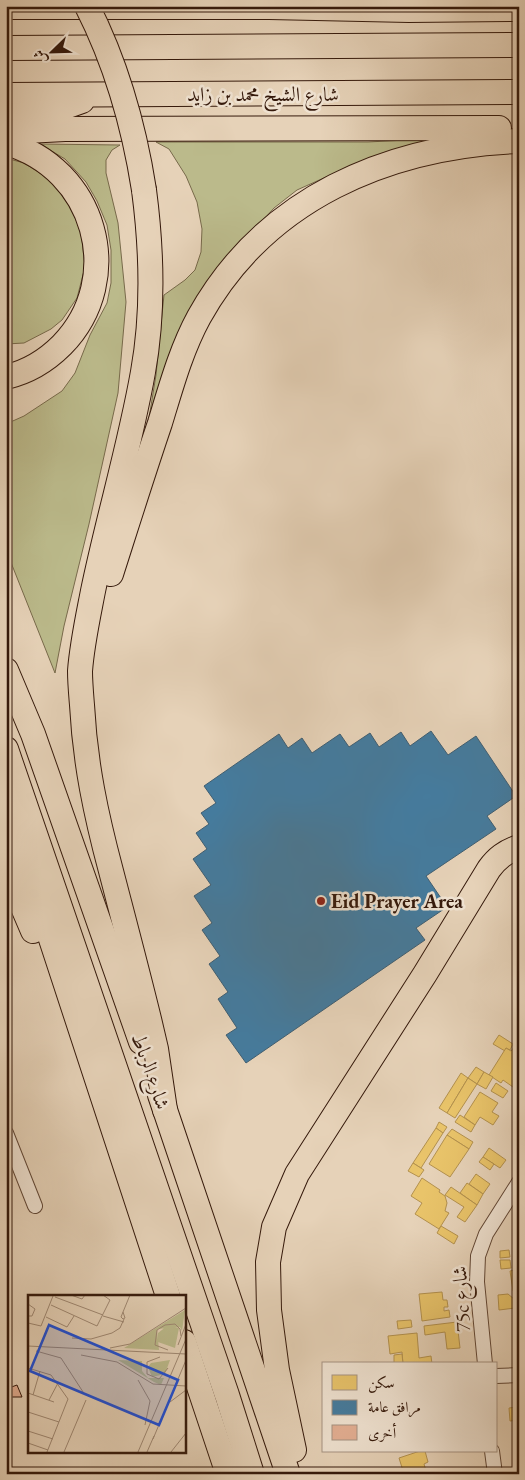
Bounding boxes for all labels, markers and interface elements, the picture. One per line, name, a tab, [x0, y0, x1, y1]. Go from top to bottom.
north arrow	[28, 28, 78, 78]
text: ش	[29, 47, 51, 67]
street label: شارع الشيخ محمد بن زايد	[187, 81, 339, 112]
place label: Eid Prayer Area	[331, 888, 463, 914]
marker: Eid Prayer Area	[315, 895, 327, 907]
street label: شارع الرباط	[121, 1029, 176, 1114]
street label: 75c شارع	[446, 1265, 481, 1333]
inset map	[28, 1295, 185, 1452]
legend	[322, 1362, 498, 1452]
text: سكن	[368, 1373, 395, 1393]
text: مرافق عامة	[368, 1397, 421, 1418]
text: أخرى	[368, 1422, 397, 1442]

